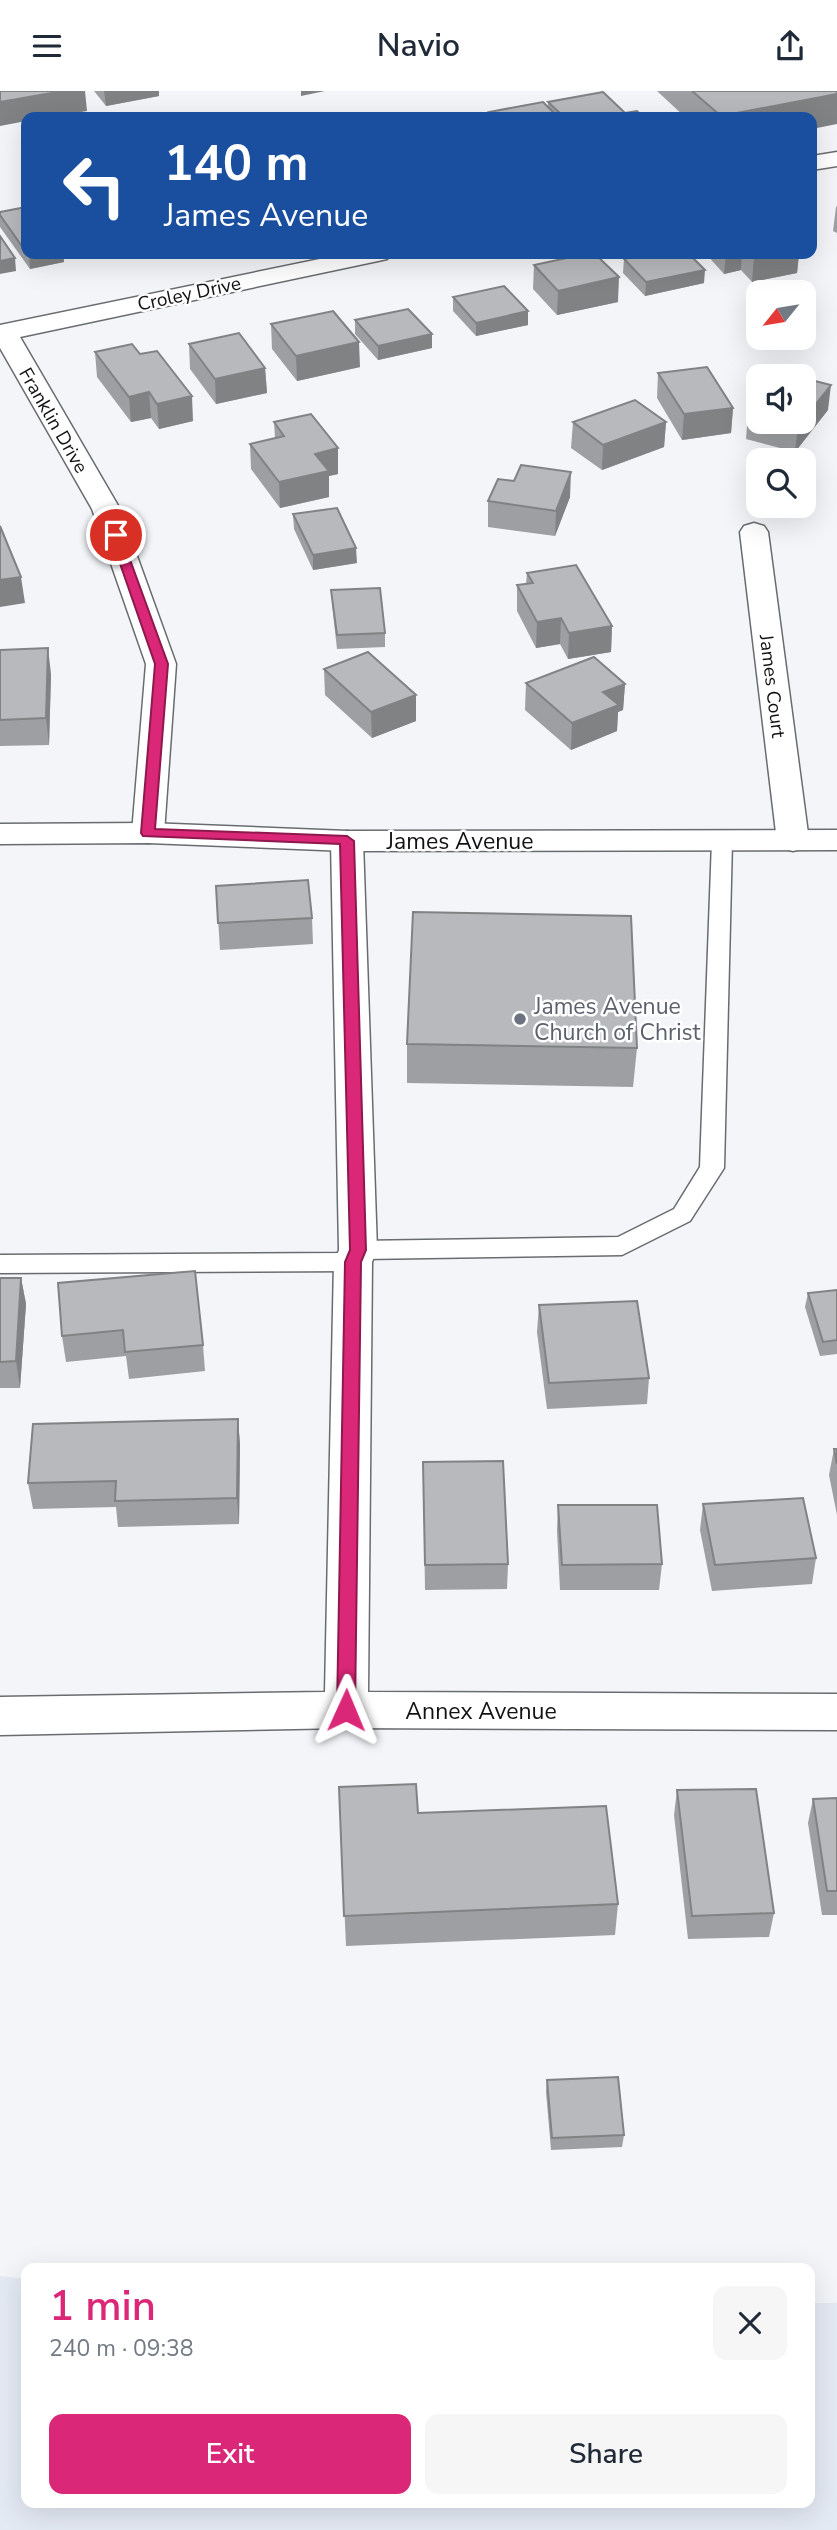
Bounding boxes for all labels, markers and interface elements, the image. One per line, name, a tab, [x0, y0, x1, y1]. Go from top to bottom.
text: Navio	[377, 24, 460, 67]
icon: menu	[28, 27, 66, 65]
icon: share	[771, 27, 809, 65]
text: 140 m	[164, 130, 308, 197]
icon: left	[49, 140, 140, 231]
text: James Avenue	[164, 194, 368, 237]
street label: Croley Drive	[135, 270, 243, 318]
north arrow	[746, 280, 816, 350]
map controls	[746, 280, 816, 518]
street label: Franklin Drive	[12, 363, 94, 478]
button: sound	[746, 364, 816, 434]
button: search	[746, 448, 816, 518]
pin	[86, 505, 146, 565]
icon: arrive	[97, 516, 135, 554]
street label: James Court	[753, 632, 791, 740]
street label: James Avenue	[386, 826, 533, 857]
place label: James Avenue Church of Christ	[533, 991, 701, 1048]
marker: James Avenue Church of Christ	[512, 1011, 528, 1027]
position arrow	[309, 1673, 383, 1747]
street label: Annex Avenue	[405, 1696, 557, 1727]
text: 1 min	[49, 2278, 156, 2335]
button: close	[713, 2286, 787, 2360]
text: 240 m · 09:38	[49, 2333, 194, 2364]
button: Exit	[49, 2414, 411, 2494]
button: Share	[425, 2414, 787, 2494]

